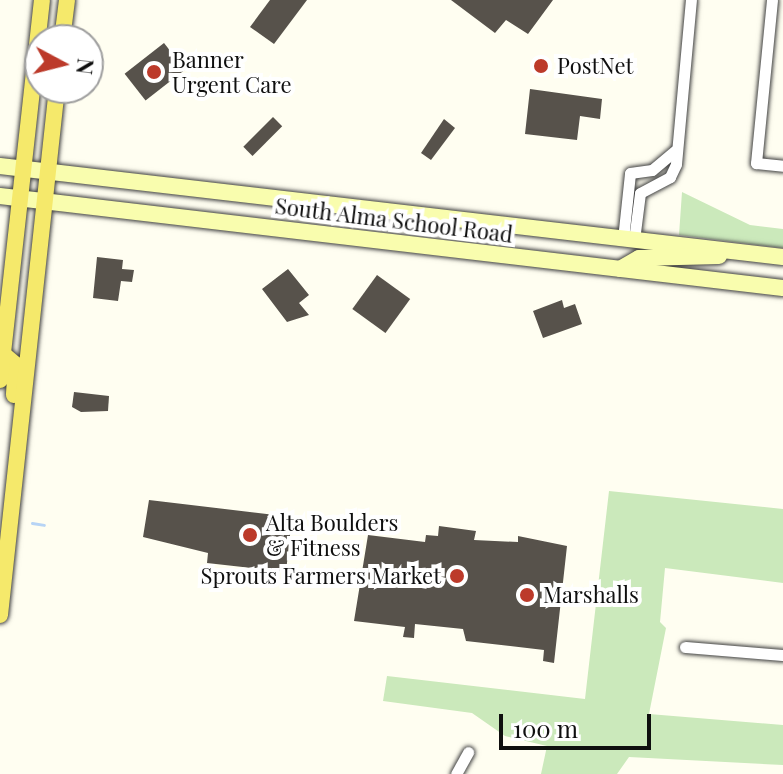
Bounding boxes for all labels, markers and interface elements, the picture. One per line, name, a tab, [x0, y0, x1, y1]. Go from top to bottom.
north arrow	[24, 24, 104, 104]
place label: Banner Urgent Care	[172, 46, 292, 98]
place label: PostNet	[557, 53, 633, 79]
text: N	[70, 57, 102, 76]
marker: PostNet	[532, 57, 550, 75]
marker: Banner Urgent Care	[143, 61, 165, 83]
street label: South Alma School Road	[273, 192, 515, 248]
place label: Alta Boulders & Fitness	[266, 509, 399, 560]
marker: Alta Boulders & Fitness	[241, 526, 259, 544]
place label: Sprouts Farmers Market	[201, 563, 441, 589]
marker: Sprouts Farmers Market	[448, 567, 466, 585]
place label: Marshalls	[543, 582, 639, 608]
marker: Marshalls	[518, 586, 536, 604]
scale bar	[503, 698, 655, 748]
text: 100 m	[513, 712, 578, 744]

